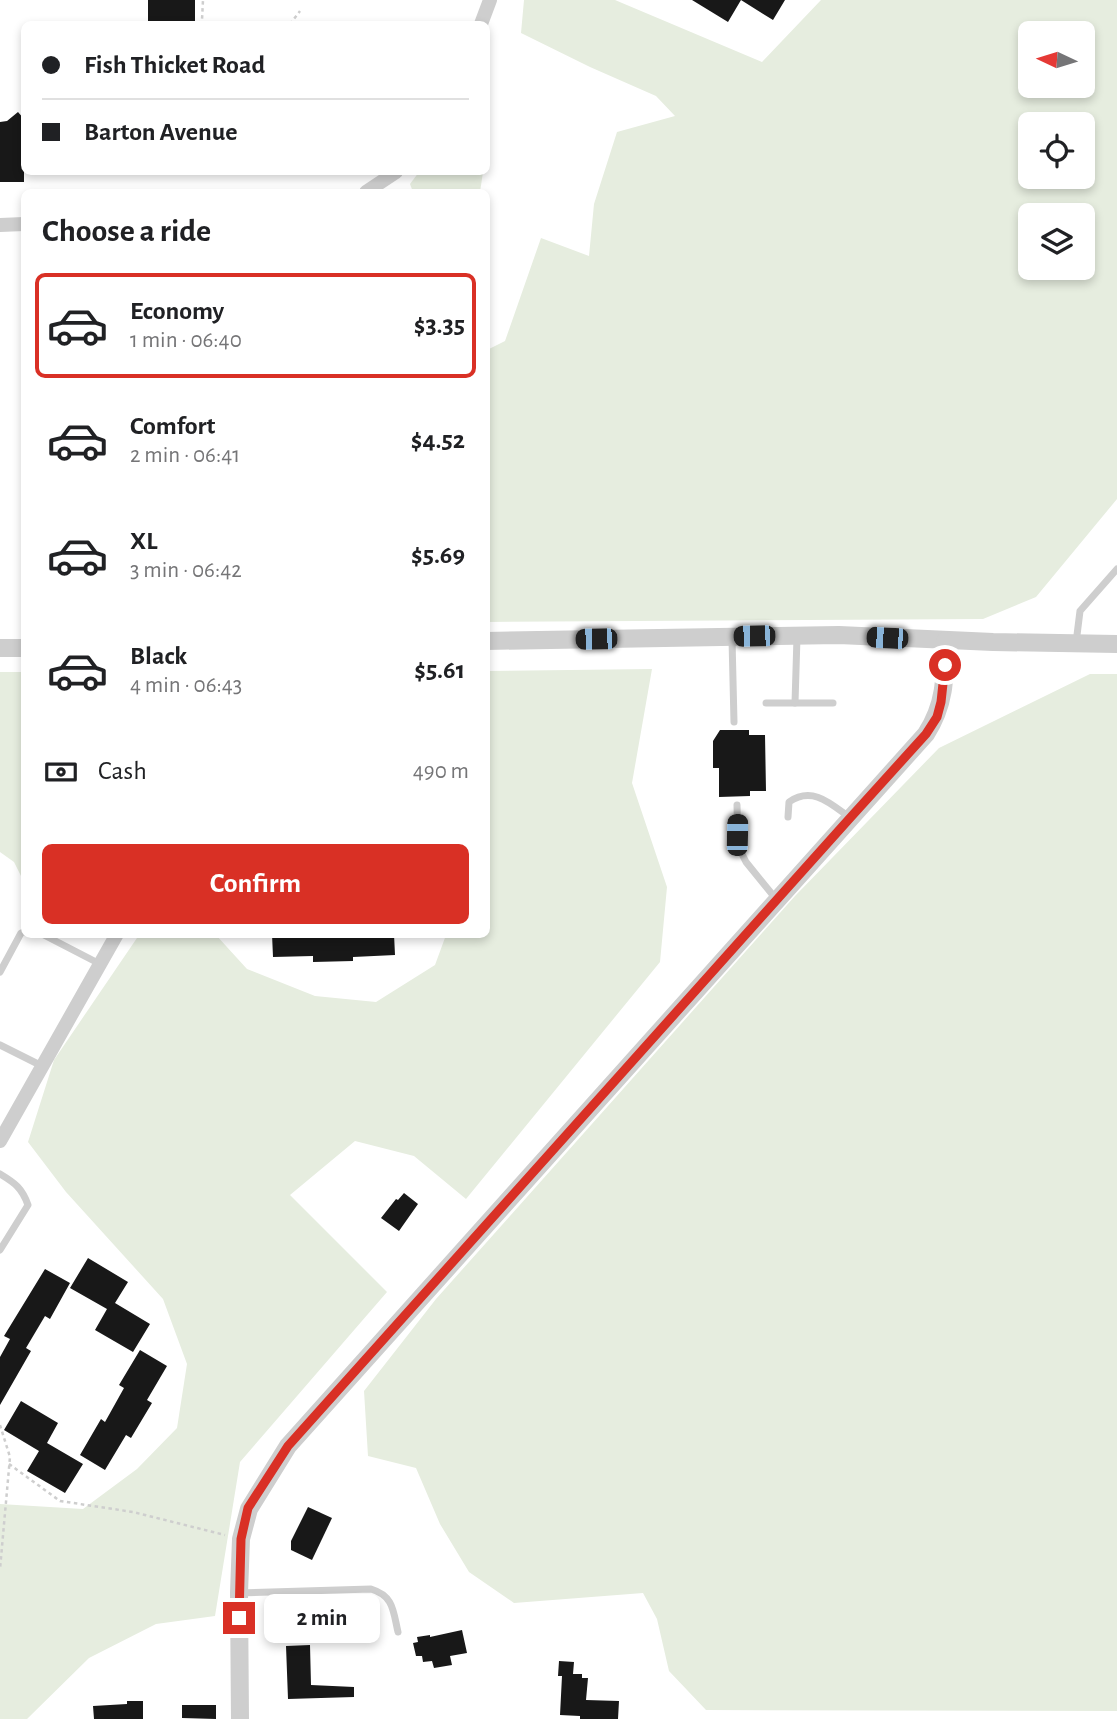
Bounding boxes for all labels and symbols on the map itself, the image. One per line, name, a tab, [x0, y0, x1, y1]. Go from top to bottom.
north arrow	[1018, 21, 1096, 98]
car	[733, 625, 776, 647]
car	[866, 626, 909, 650]
car	[575, 628, 618, 650]
route start	[929, 649, 961, 681]
car	[727, 814, 748, 856]
callout: 2 min	[264, 1594, 379, 1642]
route end	[223, 1602, 255, 1634]

